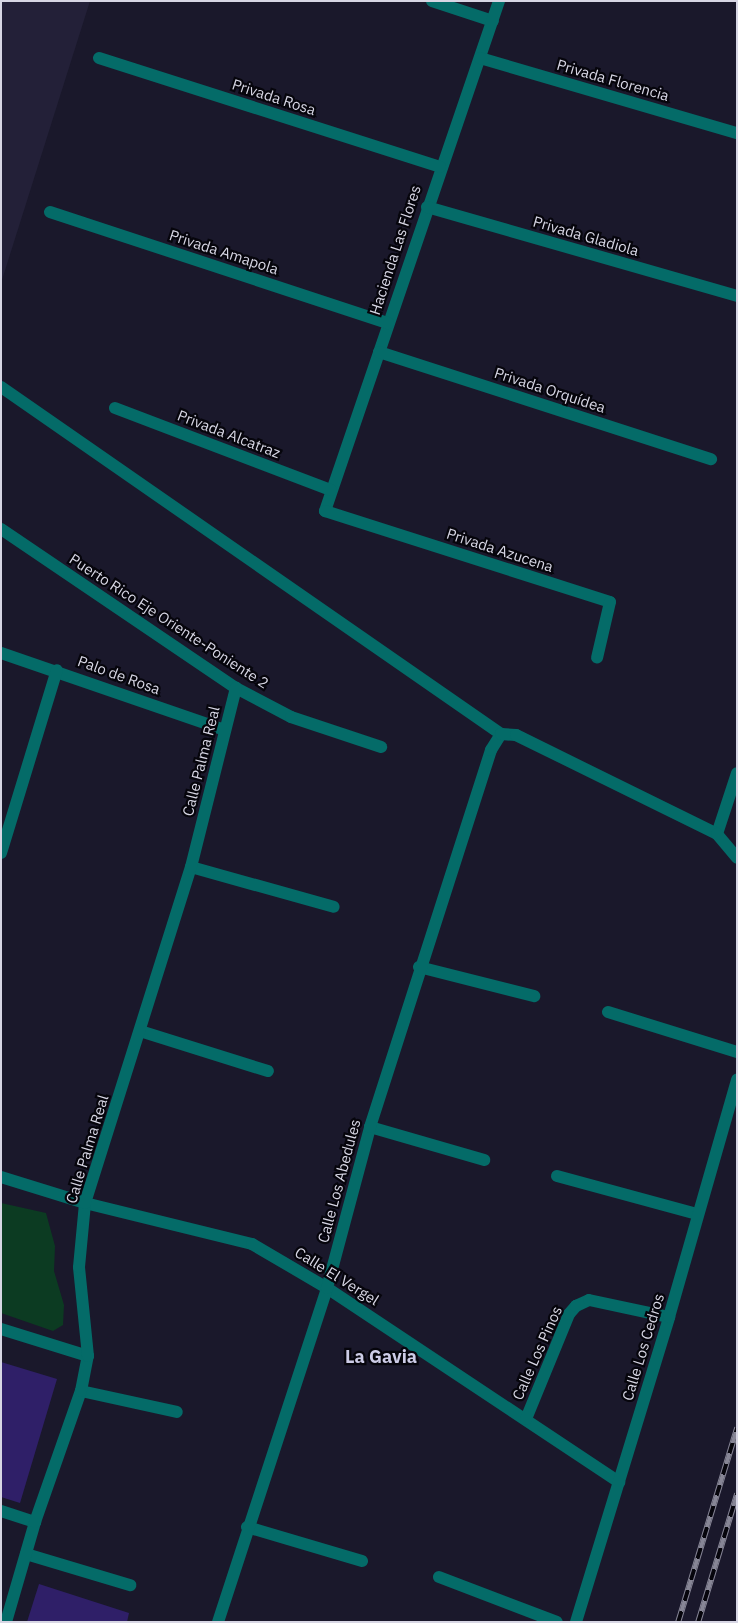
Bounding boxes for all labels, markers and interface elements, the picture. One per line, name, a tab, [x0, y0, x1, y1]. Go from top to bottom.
street label: Privada Florencia	[555, 55, 671, 105]
street label: Privada Rosa	[230, 75, 318, 119]
street label: Hacienda Las Flores	[366, 183, 424, 317]
street label: Privada Gladiola	[531, 212, 641, 260]
street label: Privada Amapola	[167, 226, 281, 278]
street label: Privada Orquídea	[492, 364, 608, 416]
street label: Privada Alcatraz	[175, 406, 283, 462]
street label: Privada Azucena	[444, 524, 556, 576]
street label: Puerto Rico Eje Oriente-Poniente 2	[66, 550, 272, 692]
street label: Palo de Rosa	[75, 652, 163, 698]
street label: Calle Palma Real	[179, 704, 223, 818]
street label: Calle Palma Real	[62, 1093, 112, 1205]
street label: Calle Los Abedules	[314, 1117, 364, 1245]
street label: Calle El Vergel	[292, 1243, 382, 1309]
street label: Calle Los Cedros	[618, 1291, 668, 1403]
street label: Calle Los Pinos	[508, 1303, 566, 1403]
district label: La Gavia	[345, 1346, 417, 1368]

